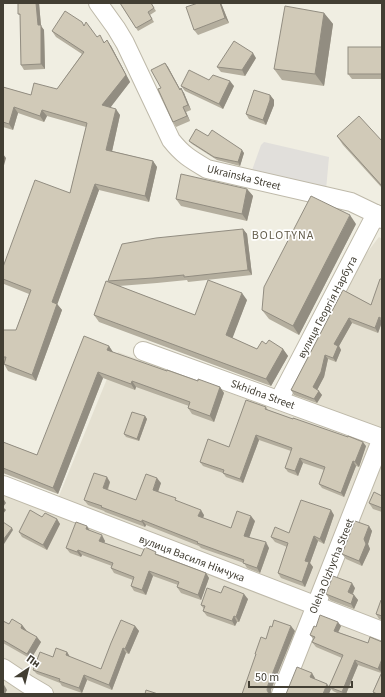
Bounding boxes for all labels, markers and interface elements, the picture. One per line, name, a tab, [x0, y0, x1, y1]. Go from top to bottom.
street label: Ukrainska Street	[205, 161, 283, 194]
district label: BOLOTYNA	[252, 227, 314, 244]
street label: вулиця Георгія Нарбута	[294, 253, 361, 361]
street label: Skhidna Street	[229, 376, 297, 413]
street label: Oleha Olzhycha Street	[306, 516, 358, 616]
street label: вулиця Василя Німчука	[137, 531, 247, 586]
north arrow	[8, 649, 48, 689]
text: Пн	[24, 651, 43, 671]
scale bar	[249, 663, 352, 689]
text: 50 m	[255, 669, 279, 686]

